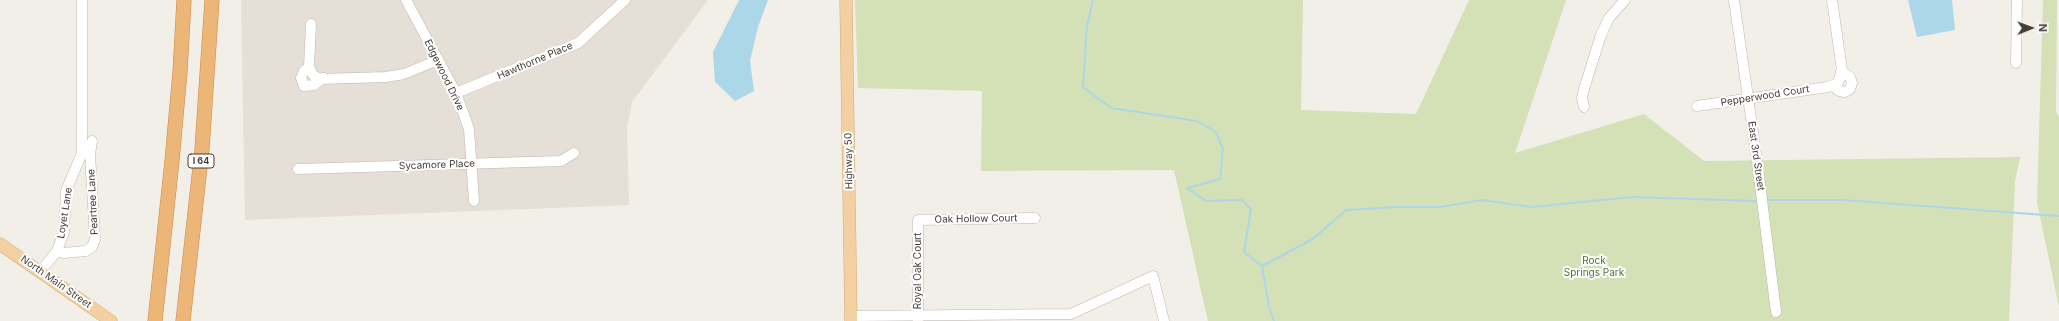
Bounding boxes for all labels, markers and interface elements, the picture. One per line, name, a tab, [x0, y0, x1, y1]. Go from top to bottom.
north arrow	[2011, 8, 2051, 48]
text: N	[2036, 23, 2050, 32]
street label: Edgewood Drive	[422, 37, 466, 113]
street label: Hawthorne Place	[495, 40, 575, 82]
street label: Pepperwood Court	[1720, 83, 1810, 109]
street label: East 3rd Street	[1745, 121, 1767, 191]
street label: Highway 50	[843, 133, 855, 189]
road number: I 64	[188, 154, 214, 168]
street label: Sycamore Place	[399, 158, 475, 172]
street label: Peartree Lane	[85, 169, 101, 235]
street label: Loyet Lane	[55, 186, 75, 240]
street label: Oak Hollow Court	[934, 212, 1018, 226]
street label: Royal Oak Court	[912, 233, 924, 309]
street label: North Main Street	[18, 253, 94, 311]
park label: Rock Springs Park	[1564, 255, 1624, 278]

